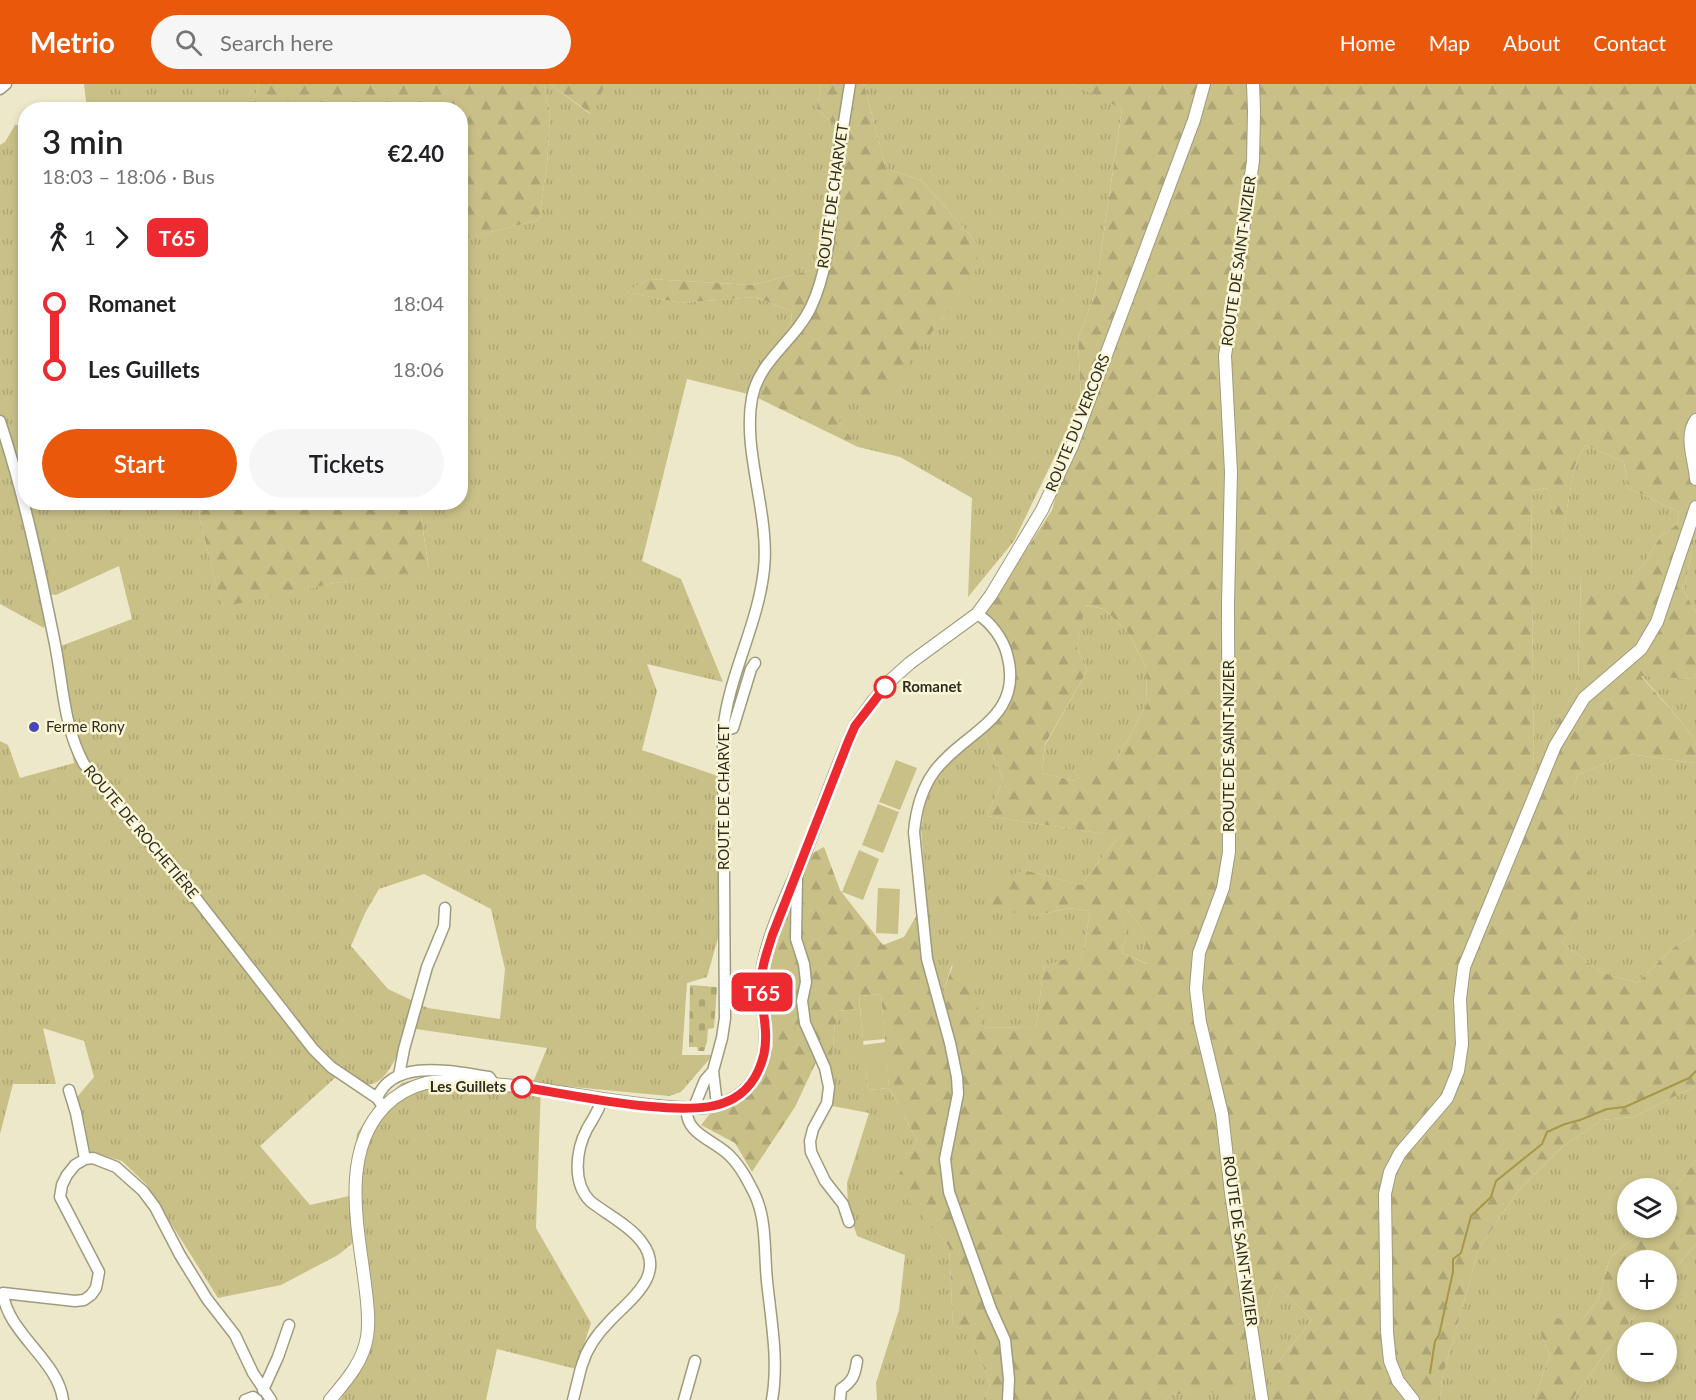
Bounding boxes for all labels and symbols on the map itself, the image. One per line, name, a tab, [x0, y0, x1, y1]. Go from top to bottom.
street label: ROUTE DE CHARVET	[813, 122, 851, 269]
street label: ROUTE DE SAINT-NIZIER	[1217, 174, 1259, 347]
street label: ROUTE DU VERCORS	[1041, 351, 1113, 494]
street label: ROUTE DE SAINT-NIZIER	[1219, 659, 1237, 832]
marker: Romanet	[874, 676, 896, 698]
place label: Romanet	[902, 677, 962, 695]
place label: Ferme Rony	[46, 717, 125, 735]
marker: Ferme Rony	[27, 720, 41, 734]
street label: ROUTE DE CHARVET	[714, 724, 732, 870]
street label: ROUTE DE ROCHETIÈRE	[81, 761, 203, 902]
line badge: T65	[728, 972, 796, 1012]
marker: Les Guillets	[511, 1076, 533, 1098]
place label: Les Guillets	[430, 1077, 506, 1095]
street label: ROUTE DE SAINT-NIZIER	[1220, 1155, 1262, 1328]

